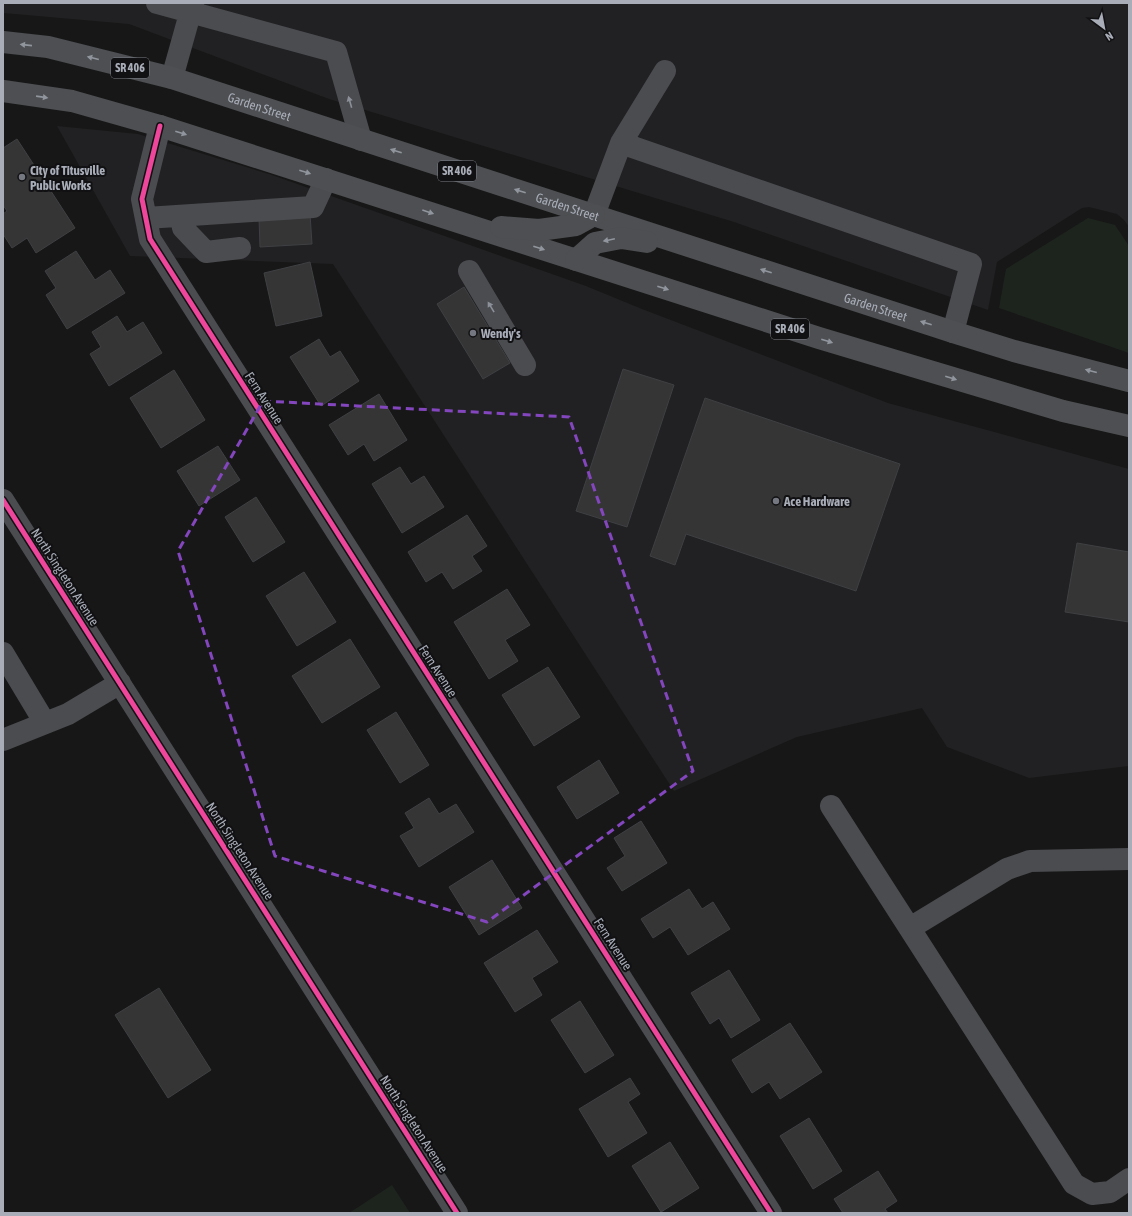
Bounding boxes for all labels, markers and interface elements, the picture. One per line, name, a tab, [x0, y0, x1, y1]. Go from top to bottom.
north arrow	[1084, 8, 1124, 48]
text: N	[1103, 30, 1115, 43]
one-way arrow	[20, 41, 32, 48]
one-way arrow	[87, 55, 99, 61]
road number: SR 406	[111, 58, 149, 78]
street label: Garden Street	[226, 89, 293, 124]
one-way arrow	[36, 94, 48, 100]
one-way arrow	[347, 96, 353, 108]
one-way arrow	[175, 130, 187, 136]
one-way arrow	[390, 148, 402, 154]
road number: SR 406	[438, 161, 476, 181]
place label: City of Titusville Public Works	[30, 163, 105, 193]
one-way arrow	[299, 169, 311, 175]
marker: City of Titusville Public Works	[17, 172, 27, 182]
one-way arrow	[513, 188, 525, 194]
street label: Garden Street	[534, 189, 601, 224]
one-way arrow	[423, 209, 435, 215]
one-way arrow	[603, 238, 615, 244]
one-way arrow	[534, 246, 546, 252]
one-way arrow	[760, 268, 772, 274]
one-way arrow	[657, 285, 669, 291]
street label: Garden Street	[842, 290, 909, 324]
one-way arrow	[487, 301, 494, 313]
road number: SR 406	[771, 319, 809, 339]
one-way arrow	[920, 320, 932, 326]
place label: Wendy's	[480, 326, 521, 341]
marker: Wendy's	[468, 328, 478, 338]
one-way arrow	[821, 338, 833, 344]
one-way arrow	[1085, 368, 1098, 374]
street label: Fern Avenue	[242, 369, 286, 427]
one-way arrow	[946, 375, 958, 381]
place label: Ace Hardware	[783, 494, 850, 509]
marker: Ace Hardware	[771, 496, 781, 506]
street label: North Singleton Avenue	[28, 526, 102, 628]
street label: Fern Avenue	[416, 642, 460, 700]
street label: North Singleton Avenue	[203, 800, 277, 902]
street label: Fern Avenue	[591, 915, 635, 973]
street label: North Singleton Avenue	[377, 1073, 451, 1175]

